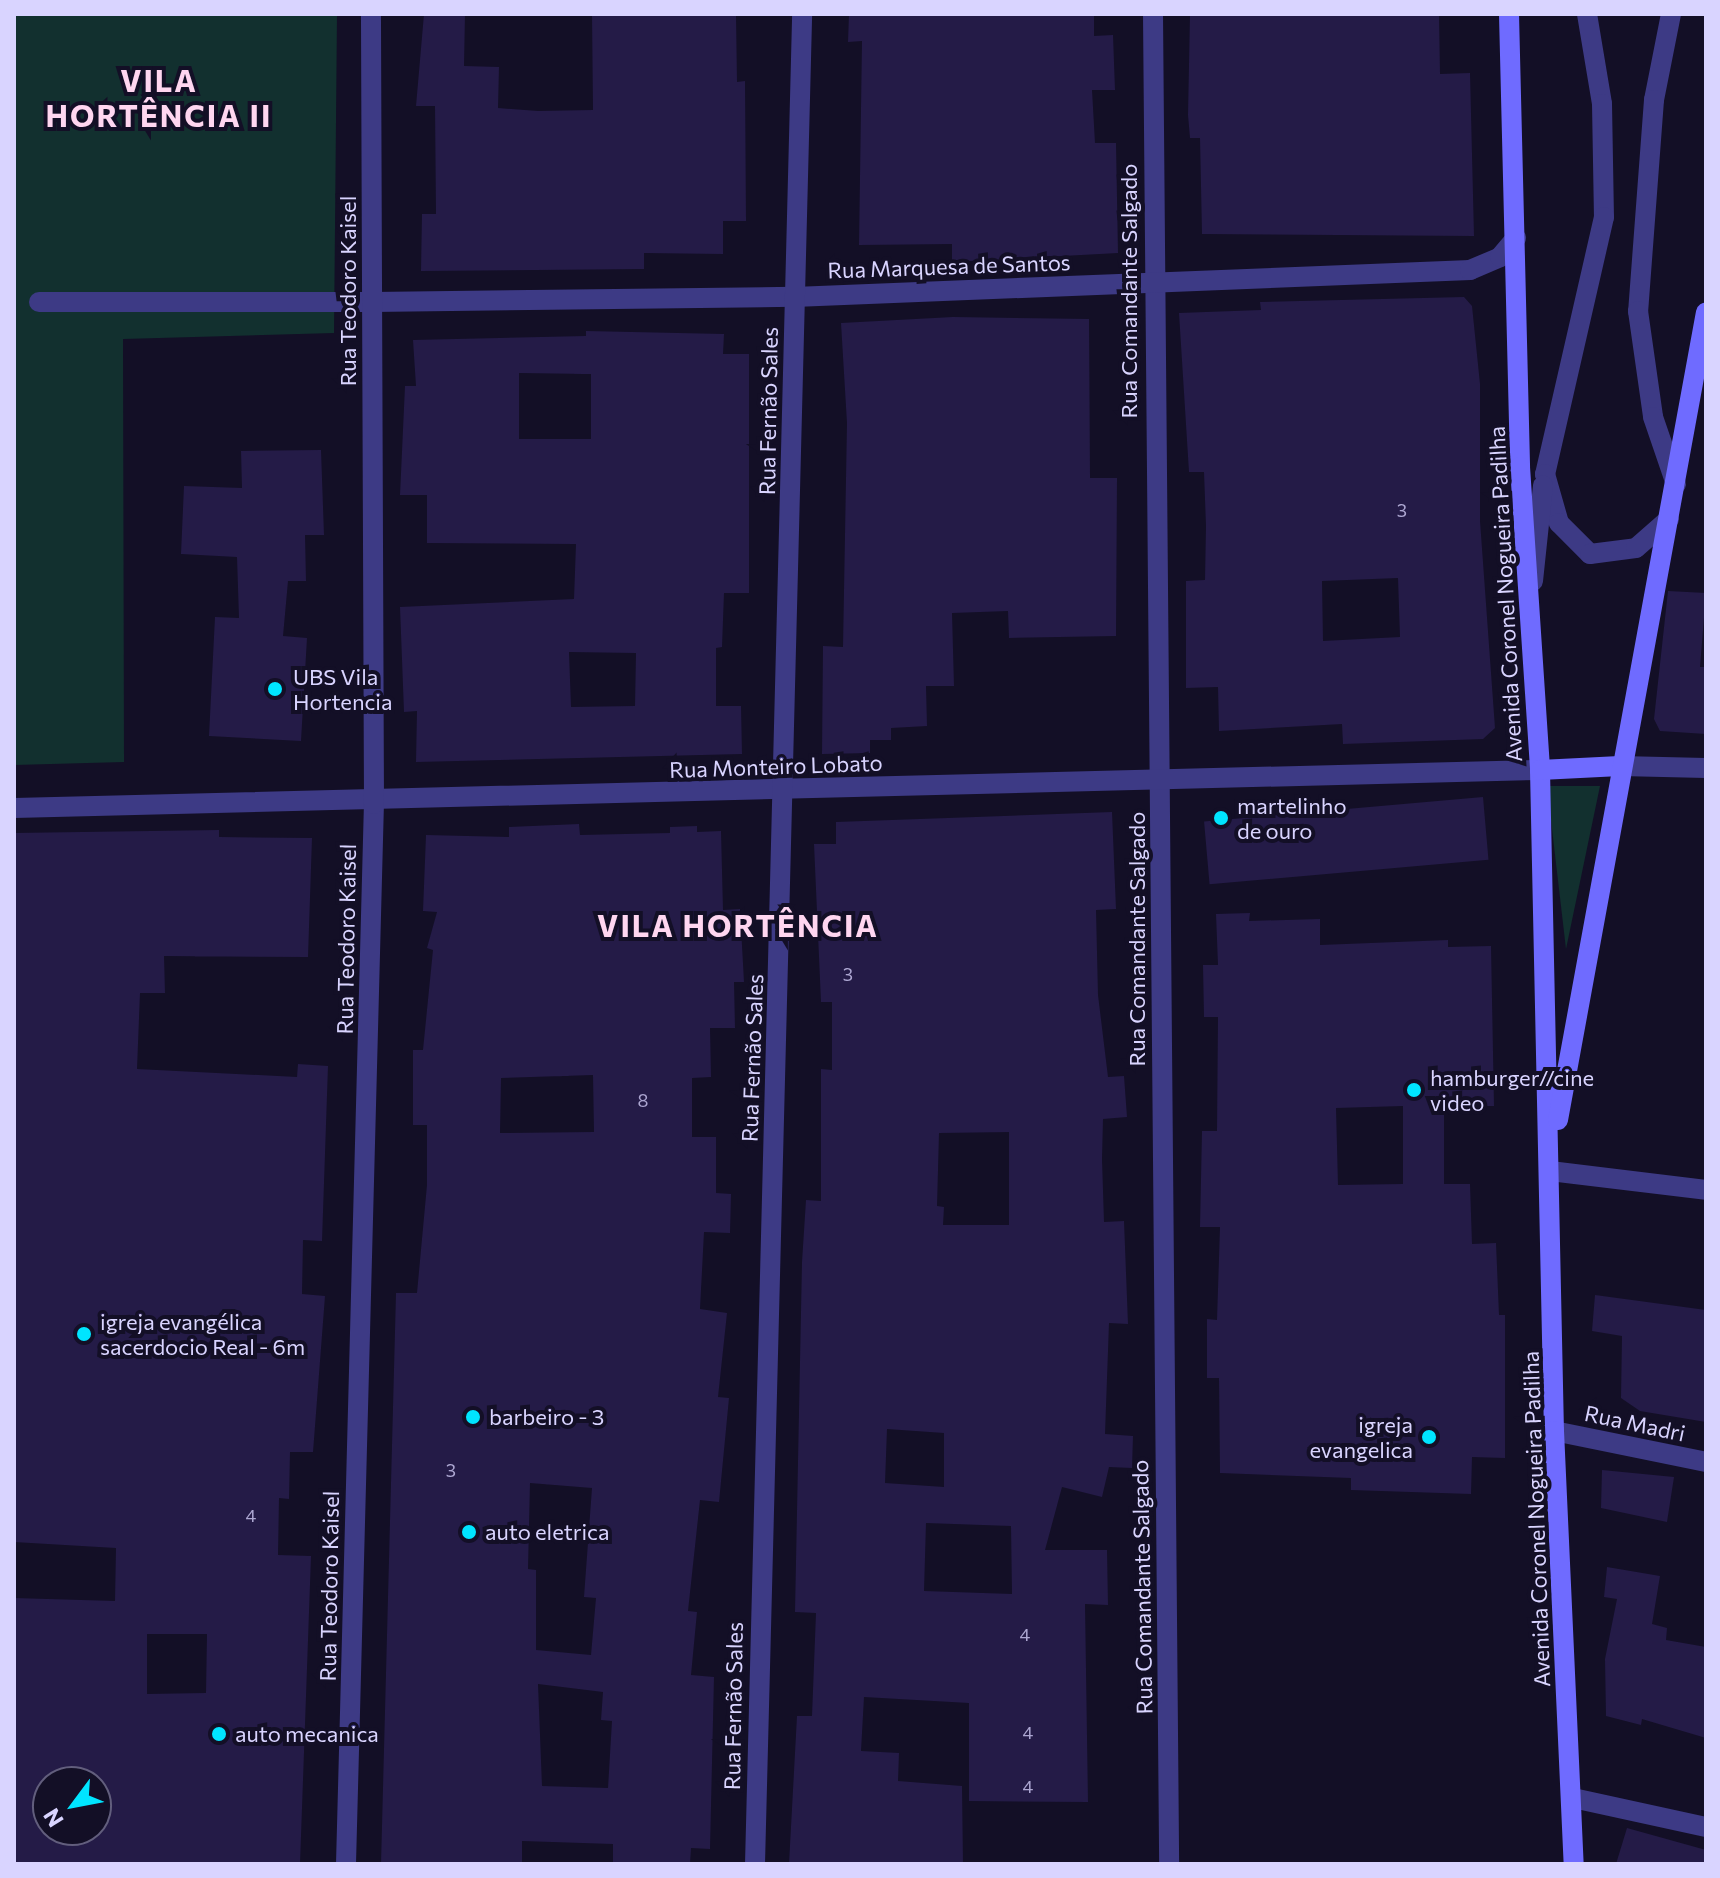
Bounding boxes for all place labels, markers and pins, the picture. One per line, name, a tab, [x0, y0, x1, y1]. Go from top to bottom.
place label: UBS Vila Hortencia	[293, 663, 393, 714]
marker: UBS Vila Hortencia	[264, 678, 286, 700]
place label: martelinho de ouro	[1237, 792, 1347, 844]
marker: martelinho de ouro	[1212, 809, 1230, 827]
place label: hamburger//cine video	[1430, 1064, 1594, 1116]
marker: hamburger//cine video	[1405, 1081, 1423, 1099]
place label: igreja evangélica sacerdocio Real - 6m	[100, 1308, 305, 1360]
marker: igreja evangélica sacerdocio Real - 6m	[75, 1325, 93, 1343]
place label: barbeiro - 3	[489, 1404, 604, 1430]
marker: barbeiro - 3	[464, 1408, 482, 1426]
place label: igreja evangelica	[1310, 1411, 1413, 1462]
marker: igreja evangelica	[1420, 1428, 1438, 1446]
place label: auto eletrica	[485, 1519, 609, 1545]
marker: auto eletrica	[460, 1523, 478, 1541]
place label: auto mecanica	[235, 1721, 379, 1747]
marker: auto mecanica	[210, 1725, 228, 1743]

